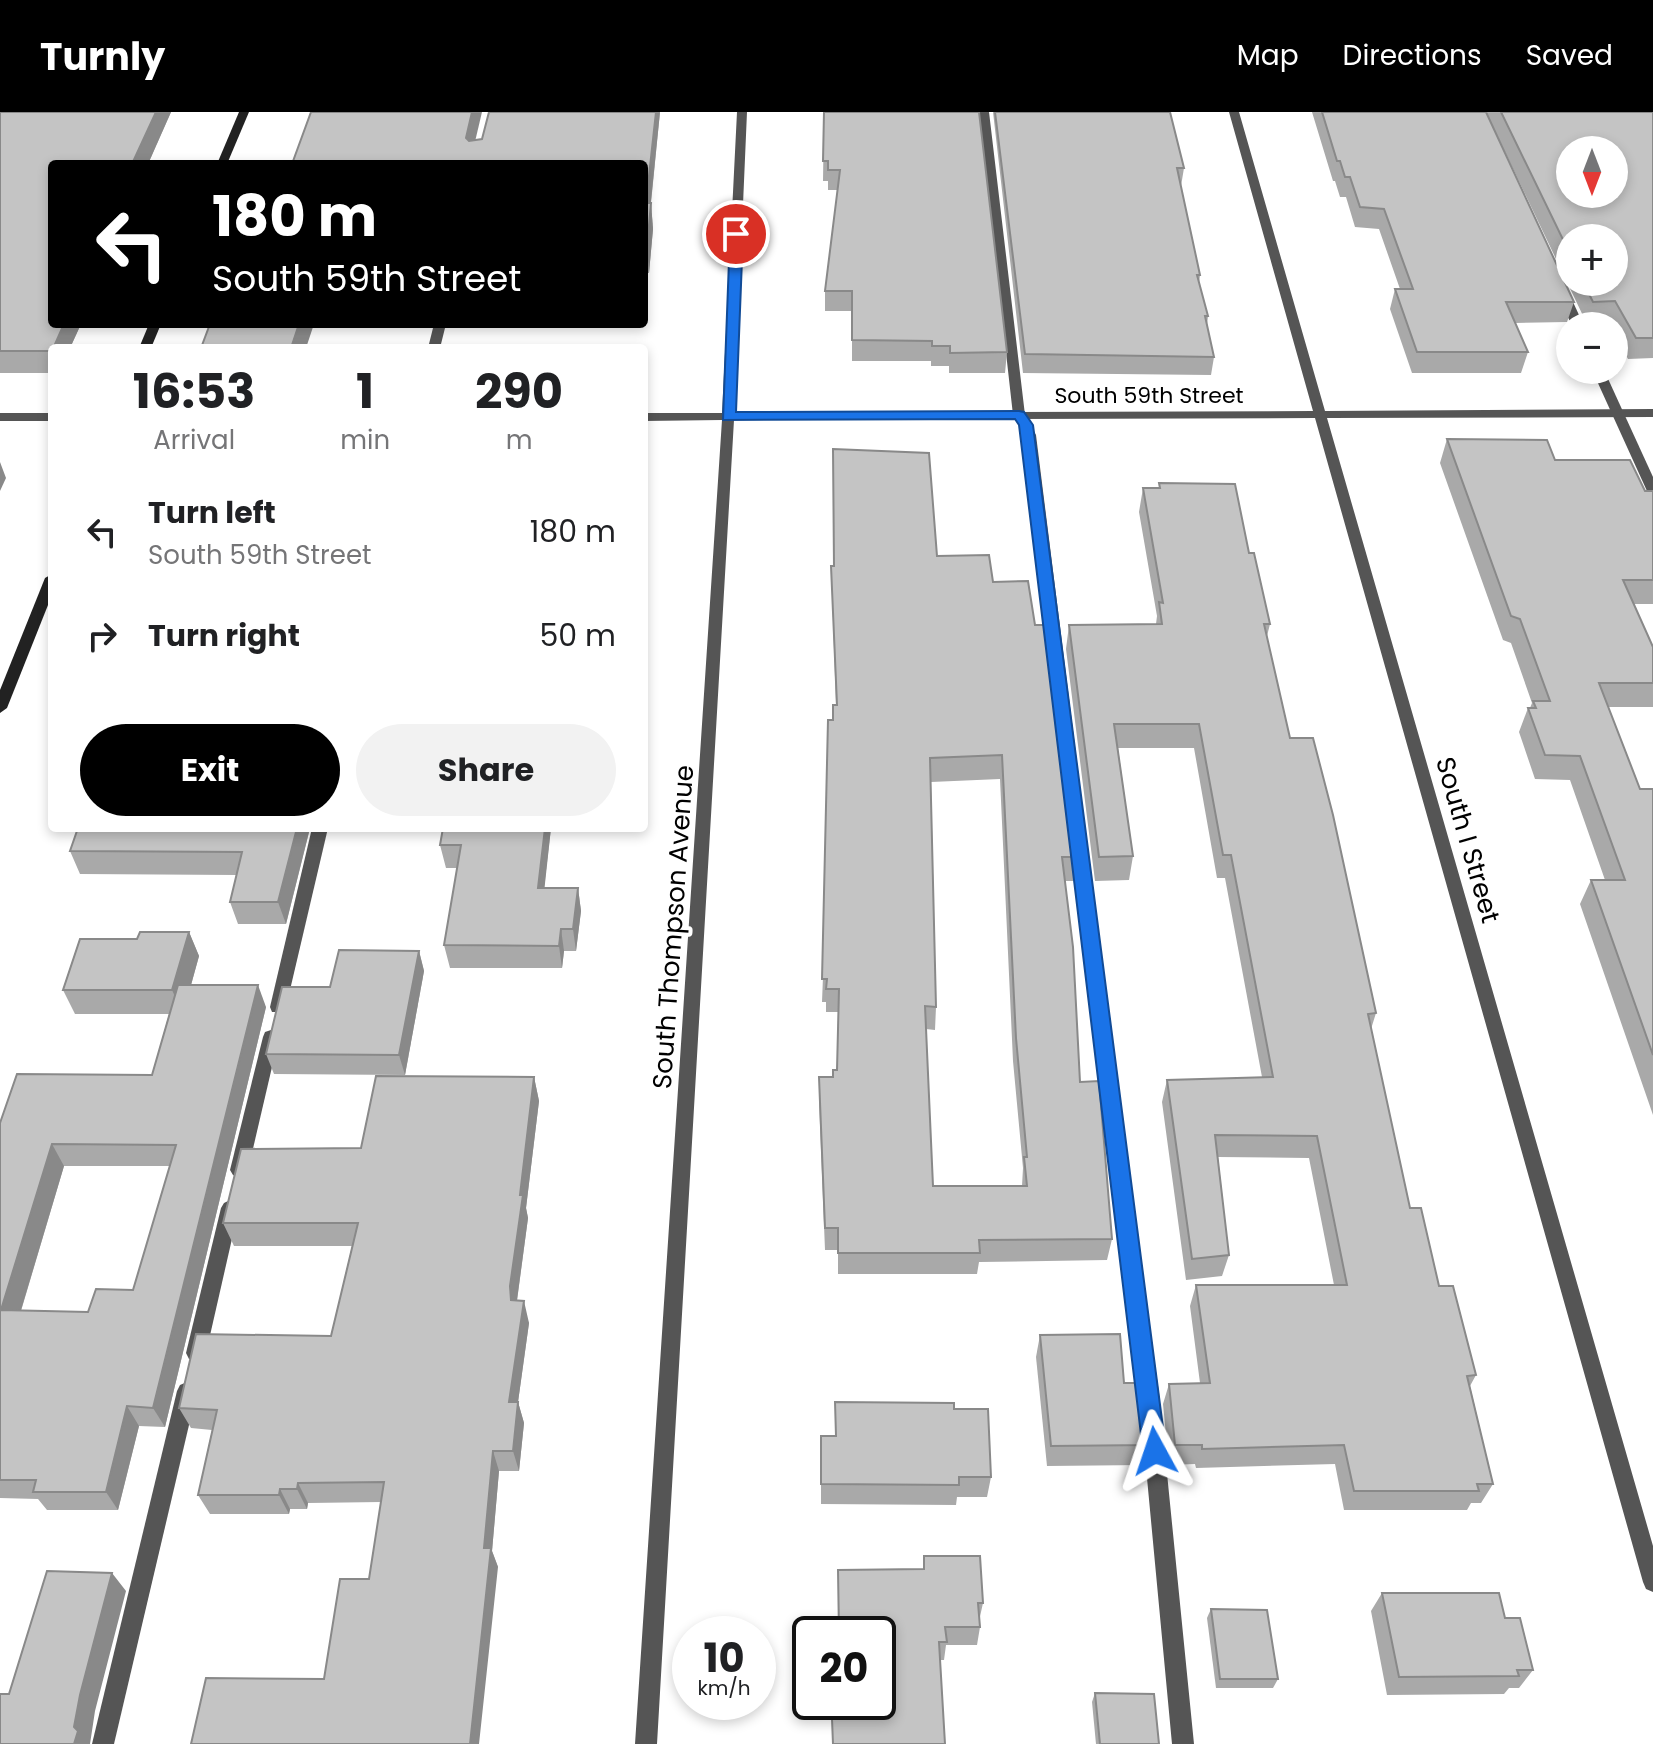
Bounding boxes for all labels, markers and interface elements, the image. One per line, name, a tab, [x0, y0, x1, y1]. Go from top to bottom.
text: Turnly	[40, 30, 165, 83]
text: Map	[1237, 36, 1299, 75]
text: Directions	[1343, 36, 1482, 75]
text: Saved	[1526, 36, 1613, 75]
north arrow	[1556, 136, 1628, 208]
map controls	[1556, 136, 1628, 384]
text: 180 m	[212, 177, 377, 256]
icon: left	[80, 192, 184, 296]
pin	[702, 200, 770, 268]
icon: arrive	[714, 212, 758, 256]
button: +	[1556, 224, 1628, 296]
text: South 59th Street	[212, 253, 521, 304]
button: −	[1556, 312, 1628, 384]
text: 16:53	[133, 358, 255, 425]
text: 1	[356, 358, 374, 425]
text: 290	[475, 358, 563, 425]
street label: South 59th Street	[1054, 380, 1244, 411]
text: Arrival	[153, 422, 235, 458]
text: min	[340, 422, 390, 458]
text: m	[506, 422, 532, 458]
text: Turn left	[148, 491, 276, 534]
icon: left	[80, 510, 124, 554]
text: 180 m	[530, 510, 616, 553]
text: South 59th Street	[148, 537, 371, 573]
icon: right	[80, 614, 124, 658]
text: Turn right	[148, 614, 300, 657]
text: 50 m	[539, 614, 616, 657]
button: Exit	[80, 724, 340, 816]
button: Share	[356, 724, 616, 816]
street label: South I Street	[1427, 753, 1509, 927]
street label: South Thompson Avenue	[644, 764, 702, 1090]
position arrow	[1113, 1409, 1197, 1493]
speed limit sign: 20	[792, 1616, 896, 1720]
text: 10	[703, 1630, 745, 1686]
text: km/h	[697, 1674, 751, 1702]

